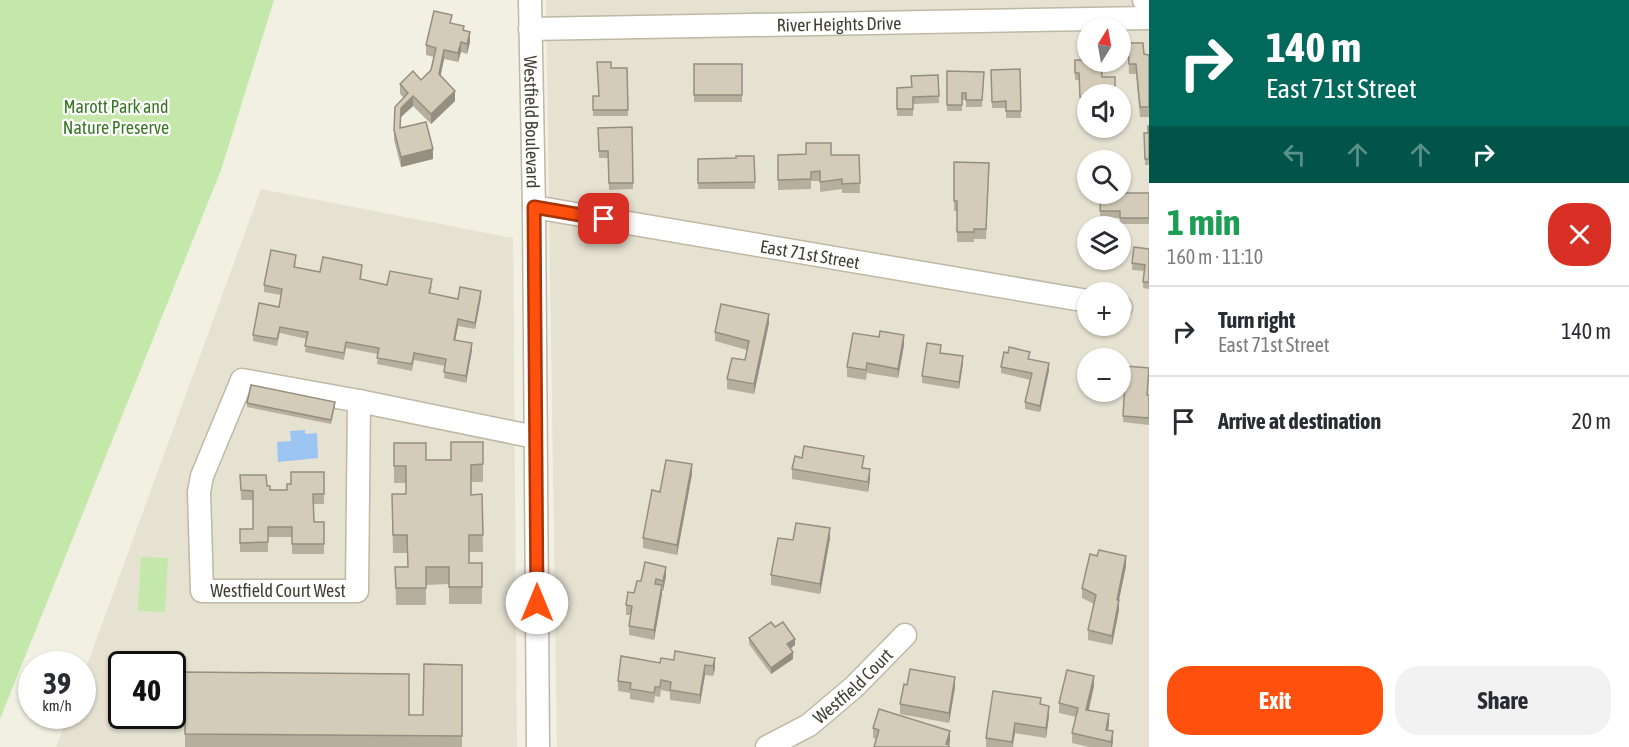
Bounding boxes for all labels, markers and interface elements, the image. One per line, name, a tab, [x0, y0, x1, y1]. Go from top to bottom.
street label: River Heights Drive	[776, 12, 901, 35]
north arrow	[1077, 18, 1131, 72]
map controls	[1077, 18, 1131, 402]
text: 140 m	[1266, 23, 1361, 71]
icon: right	[1167, 24, 1245, 102]
street label: Westfield Boulevard	[521, 55, 544, 189]
text: East 71st Street	[1266, 73, 1417, 104]
button: sound	[1077, 84, 1131, 138]
park label: Marott Park and Nature Preserve	[63, 96, 169, 138]
icon: left	[1278, 138, 1311, 171]
icon: ahead	[1341, 138, 1374, 171]
icon: ahead	[1404, 138, 1437, 171]
icon: right	[1467, 138, 1500, 171]
button: search	[1077, 150, 1131, 204]
pin	[578, 193, 629, 244]
text: 1 min	[1167, 201, 1241, 243]
icon: arrive	[587, 202, 620, 235]
button: close	[1548, 203, 1611, 266]
button: layers	[1077, 216, 1131, 270]
street label: East 71st Street	[759, 235, 861, 273]
text: 160 m · 11:10	[1167, 245, 1263, 268]
button: +	[1077, 282, 1131, 336]
text: Turn right	[1218, 307, 1295, 333]
icon: right	[1167, 315, 1200, 348]
text: 140 m	[1561, 318, 1611, 344]
text: East 71st Street	[1218, 333, 1330, 356]
button: −	[1077, 348, 1131, 402]
icon: arrive	[1167, 405, 1200, 438]
text: Arrive at destination	[1218, 408, 1381, 434]
text: 20 m	[1571, 408, 1611, 434]
position arrow	[505, 571, 569, 635]
street label: Westfield Court West	[210, 580, 346, 601]
street label: Westfield Court	[808, 644, 897, 728]
speed limit sign: 40	[108, 651, 186, 729]
text: 39	[43, 666, 71, 700]
button: Exit	[1167, 666, 1383, 735]
button: Share	[1395, 666, 1611, 735]
text: km/h	[42, 697, 72, 714]

